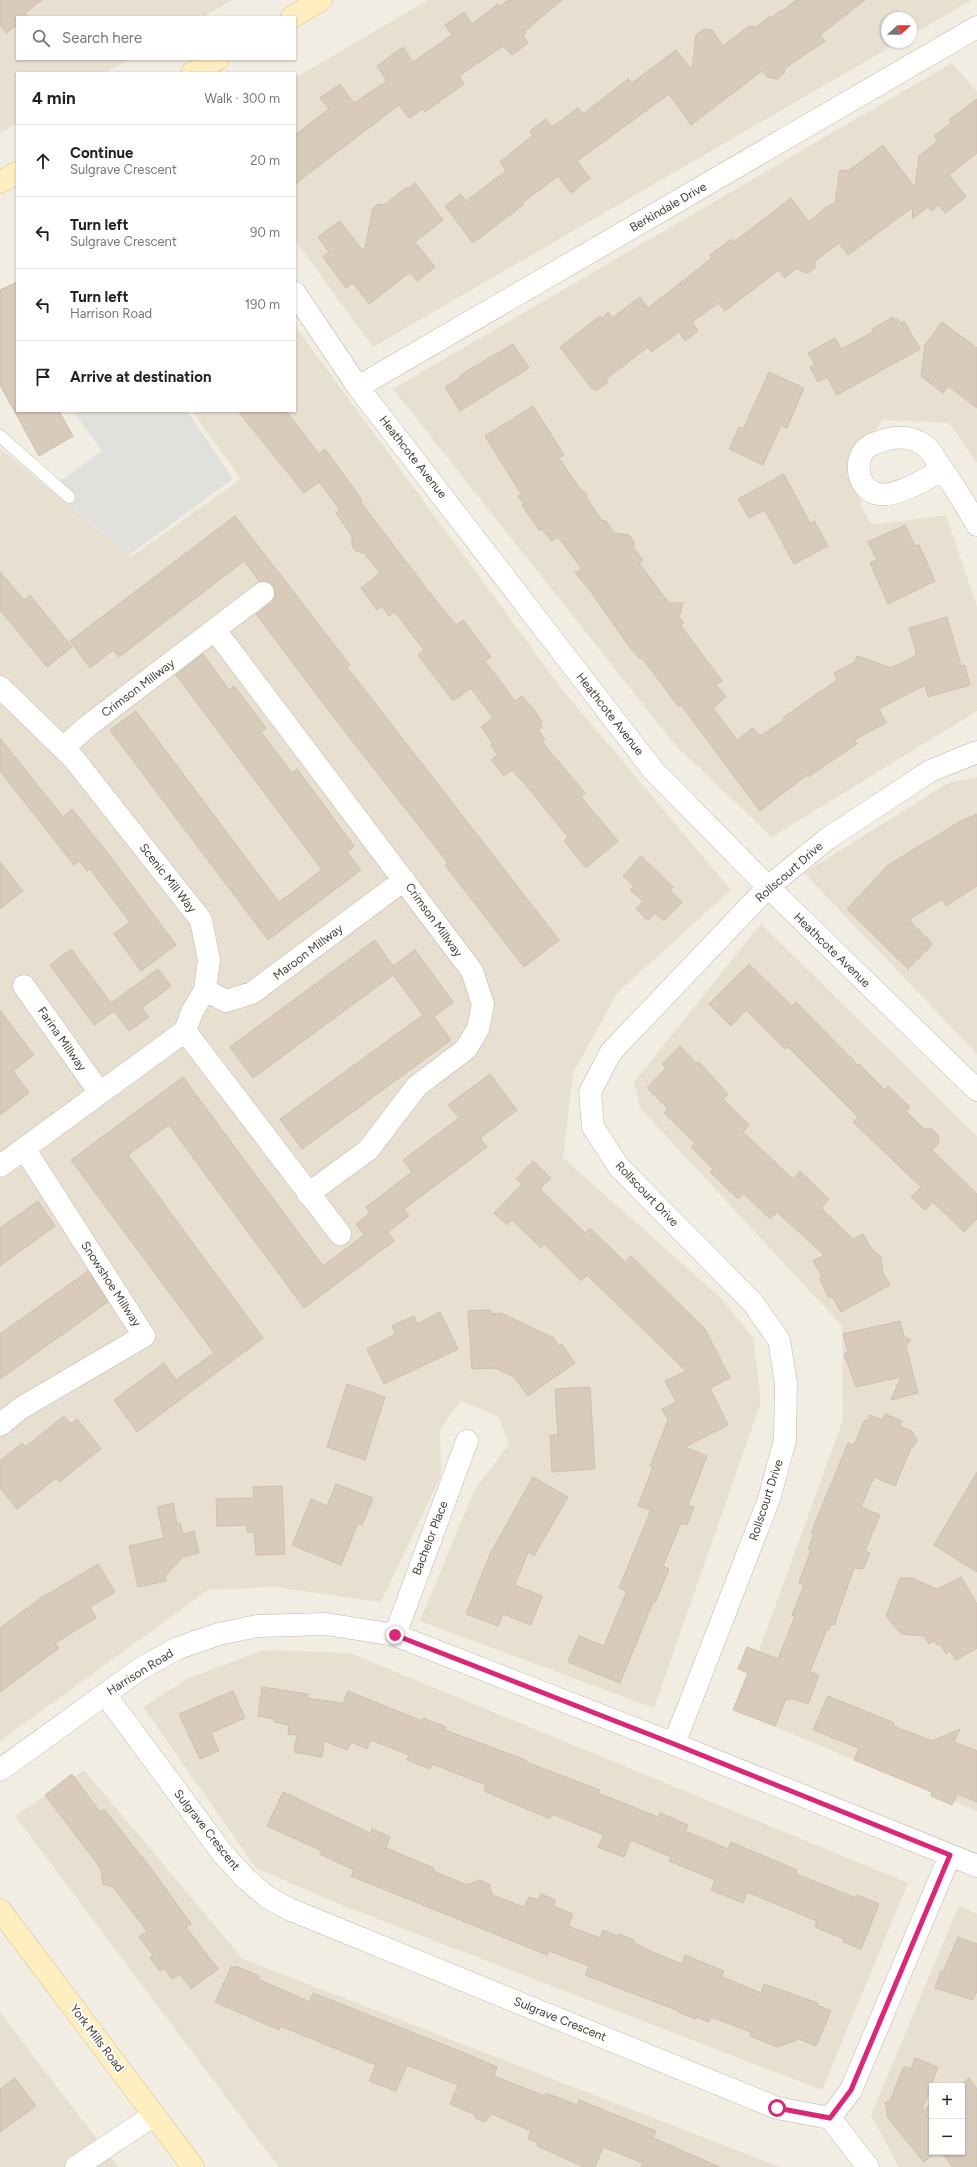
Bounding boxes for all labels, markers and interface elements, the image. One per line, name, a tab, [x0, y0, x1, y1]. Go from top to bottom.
north arrow	[881, 12, 917, 48]
search box	[16, 16, 296, 60]
icon: search	[30, 27, 52, 49]
text: Search here	[62, 29, 142, 47]
text: 4 min	[32, 88, 76, 108]
text: Walk · 300 m	[205, 91, 280, 106]
text: Continue	[70, 144, 133, 162]
icon: ahead	[32, 150, 54, 172]
text: 20 m	[250, 153, 280, 168]
text: Sulgrave Crescent	[70, 162, 177, 177]
street label: Berkindale Drive	[627, 179, 709, 235]
text: Turn left	[70, 216, 128, 234]
icon: left	[32, 222, 54, 244]
text: 90 m	[250, 225, 280, 240]
text: Sulgrave Crescent	[70, 234, 177, 249]
text: Turn left	[70, 288, 128, 306]
icon: left	[32, 294, 54, 316]
text: 190 m	[245, 297, 280, 312]
text: Harrison Road	[70, 306, 152, 321]
icon: arrive	[32, 366, 54, 388]
text: Arrive at destination	[70, 368, 211, 386]
street label: Heathcote Avenue	[376, 413, 450, 501]
street label: Crimson Millway	[99, 656, 178, 720]
street label: Heathcote Avenue	[573, 670, 647, 758]
street label: Rollscourt Drive	[752, 839, 826, 905]
street label: Scenic Mill Way	[137, 841, 200, 916]
street label: Crimson Millway	[403, 880, 466, 960]
street label: Heathcote Avenue	[791, 910, 873, 990]
street label: Maroon Millway	[270, 921, 346, 983]
street label: Farina Millway	[35, 1004, 90, 1074]
street label: Rollscourt Drive	[613, 1159, 682, 1230]
street label: Snowshoe Millway	[78, 1239, 144, 1330]
street label: Rollscourt Drive	[746, 1457, 786, 1542]
street label: Bachelor Place	[409, 1498, 451, 1577]
route end	[386, 1626, 404, 1644]
street label: Harrison Road	[104, 1646, 176, 1698]
street label: Sulgrave Crescent	[171, 1787, 243, 1874]
street label: Sulgrave Crescent	[512, 1994, 609, 2044]
street label: York Mills Road	[67, 2002, 127, 2074]
map controls	[929, 2083, 965, 2155]
button: +	[929, 2083, 965, 2119]
route start	[768, 2099, 786, 2117]
button: −	[929, 2119, 965, 2155]

